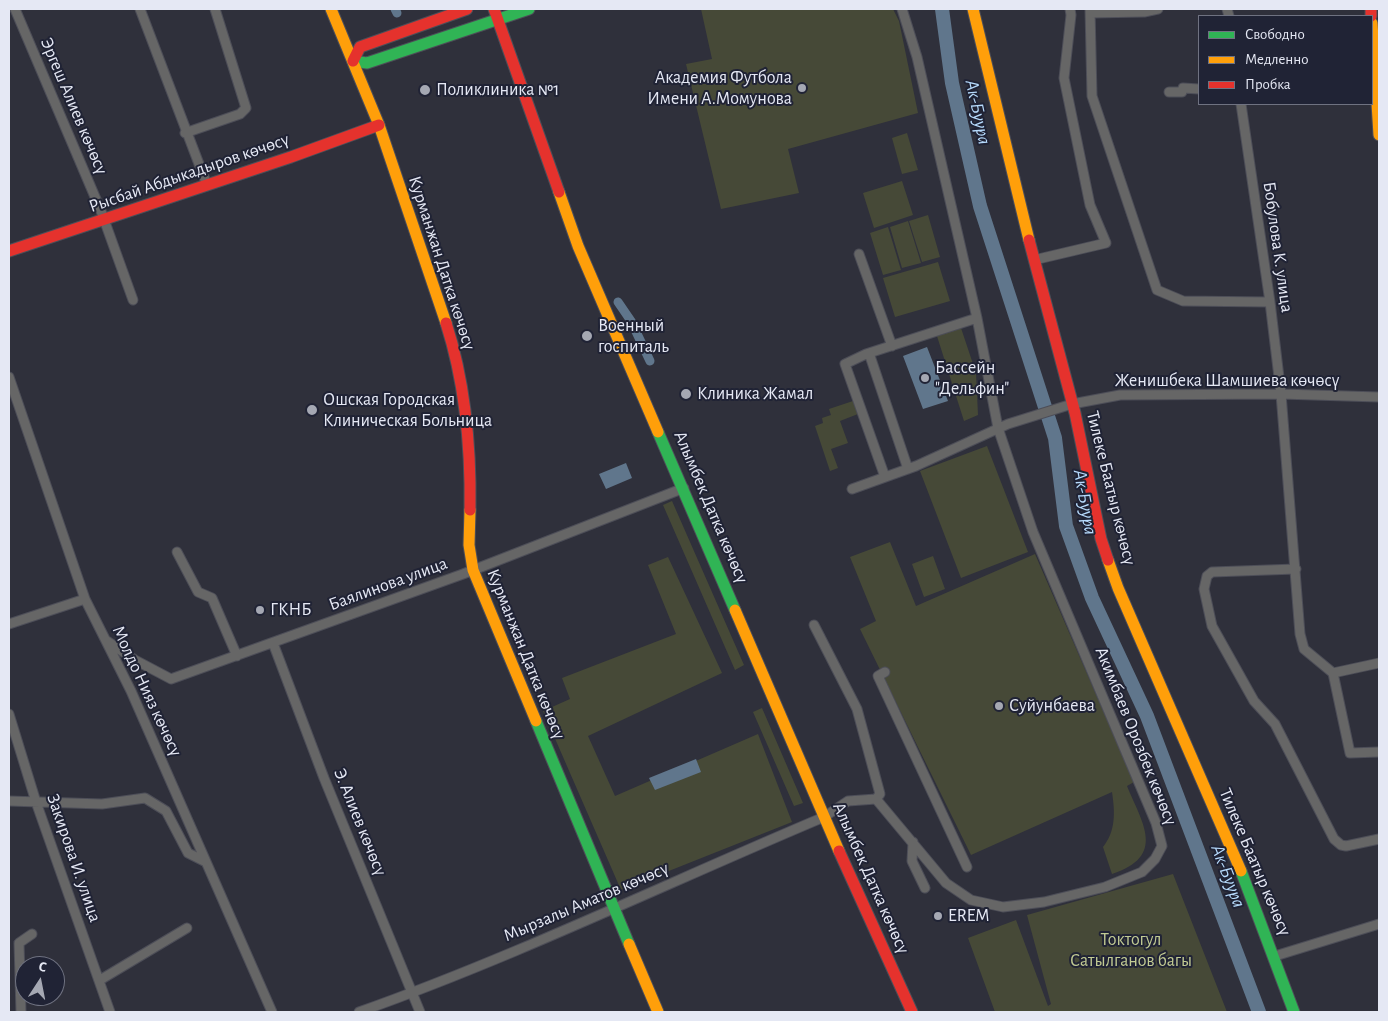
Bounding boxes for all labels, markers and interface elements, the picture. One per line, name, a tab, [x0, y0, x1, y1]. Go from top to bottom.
legend	[1198, 15, 1373, 105]
text: Свободно	[1245, 27, 1305, 42]
street label: Эргеш Алиев көчөсү	[35, 34, 113, 178]
text: Медленно	[1245, 52, 1309, 67]
place label: Академия Футбола Имени А.Момунова	[647, 67, 792, 110]
water label: Ак-Буура	[960, 77, 996, 147]
text: Пробка	[1245, 77, 1291, 92]
place label: Поликлиника №1	[436, 79, 559, 101]
marker: Академия Футбола Имени А.Момунова	[796, 82, 808, 94]
marker: Поликлиника №1	[418, 83, 432, 97]
street label: Рысбай Абдыкадыров көчөсү	[86, 129, 292, 217]
street label: Курманжан Датка көчөсү	[404, 173, 480, 353]
street label: Бобулова К. улица	[1258, 180, 1298, 314]
place label: Военный госпиталь	[598, 315, 669, 358]
marker: Военный госпиталь	[580, 329, 594, 343]
place label: Бассейн "Дельфин"	[935, 357, 1009, 399]
street label: Женишбека Шамшиева көчөсү	[1115, 370, 1339, 392]
marker: Бассейн "Дельфин"	[919, 372, 931, 384]
place label: Клиника Жамал	[697, 383, 813, 405]
marker: Клиника Жамал	[679, 387, 693, 401]
place label: Ошская Городская Клиническая Больница	[323, 389, 492, 432]
marker: Ошская Городская Клиническая Больница	[305, 403, 319, 417]
street label: Тилеке Баатыр көчөсү	[1081, 409, 1141, 567]
street label: Алымбек Датка көчөсү	[669, 428, 753, 586]
water label: Ак-Буура	[1068, 468, 1102, 536]
street label: Баялинова улица	[326, 552, 450, 616]
street label: Курманжан Датка көчөсү	[482, 566, 570, 742]
place label: ГКНБ	[270, 599, 312, 621]
marker: ГКНБ	[254, 604, 266, 616]
street label: Молдо Нияз көчөсү	[107, 622, 187, 760]
street label: Акимбаев Орозбек көчөсү	[1090, 644, 1182, 828]
place label: Суйунбаева	[1009, 695, 1095, 717]
marker: Суйунбаева	[993, 700, 1005, 712]
street label: Э. Алиев көчөсү	[329, 765, 391, 879]
street label: Тилеке Баатыр көчөсү	[1214, 785, 1296, 939]
street label: Закирова И. улица	[42, 791, 106, 925]
street label: Алымбек Датка көчөсү	[828, 799, 914, 957]
water label: Ак-Буура	[1206, 841, 1250, 911]
street label: Мырзалы Аматов көчөсү	[500, 857, 672, 947]
place label: EREM	[948, 905, 990, 927]
marker: EREM	[932, 910, 944, 922]
park label: Токтогул Сатылганов багы	[1070, 929, 1192, 972]
north arrow	[15, 956, 65, 1006]
text: С	[38, 960, 48, 975]

